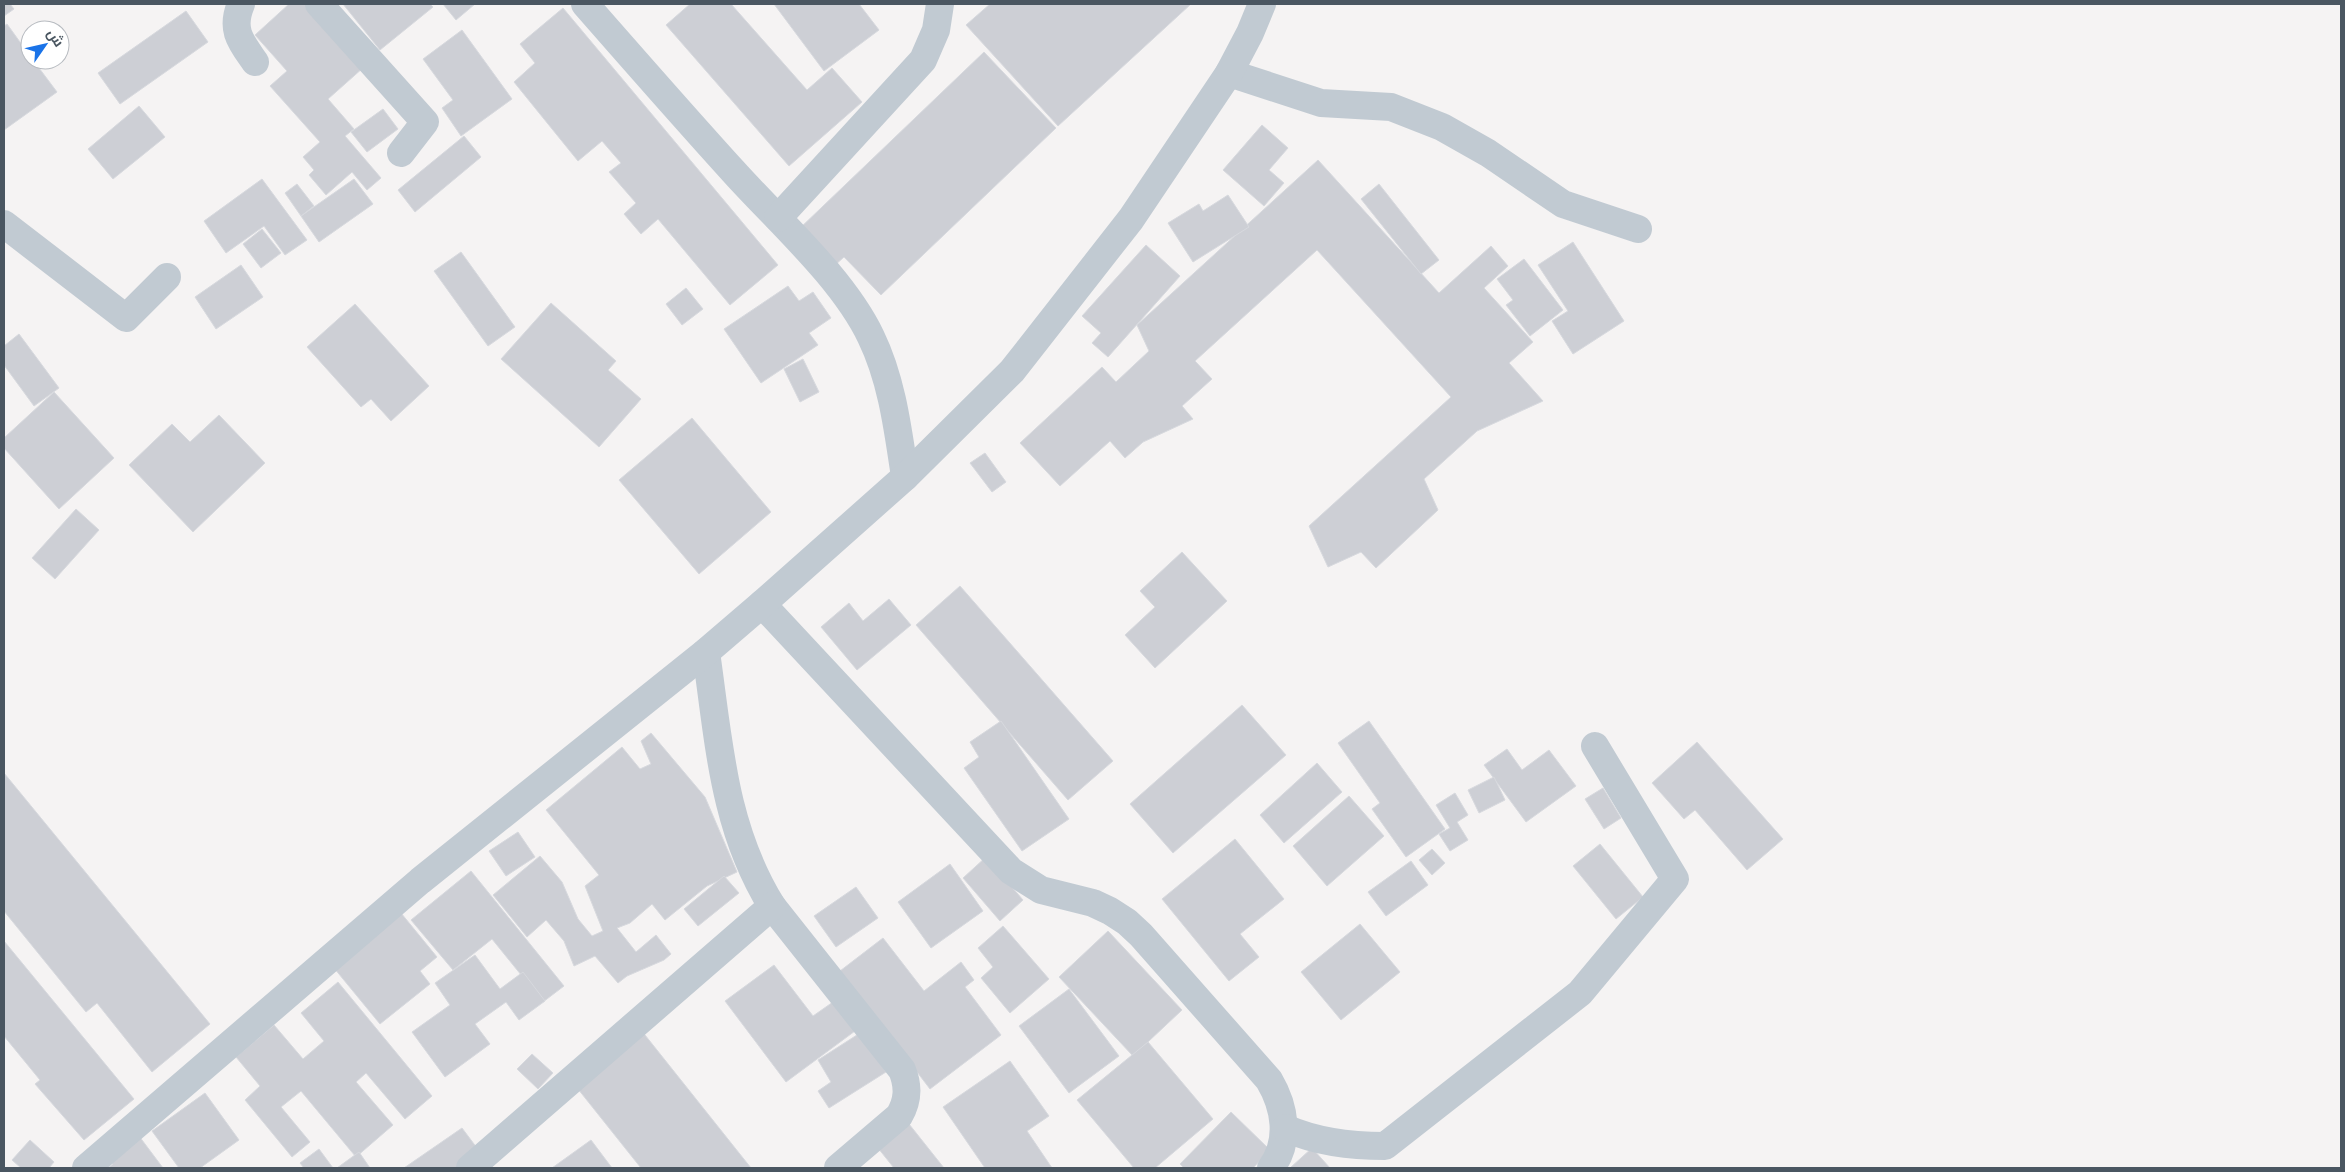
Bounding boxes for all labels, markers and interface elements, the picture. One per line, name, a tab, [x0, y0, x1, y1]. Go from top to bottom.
north arrow	[20, 20, 70, 70]
text: ش	[43, 26, 67, 50]

